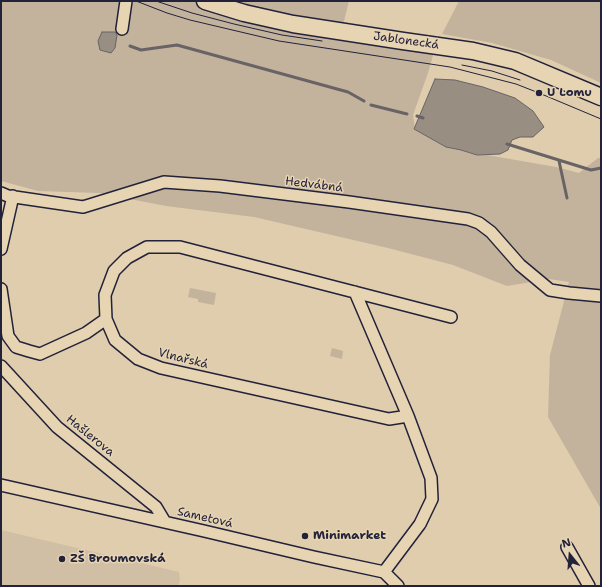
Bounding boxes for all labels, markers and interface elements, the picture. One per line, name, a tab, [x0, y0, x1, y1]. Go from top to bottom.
street label: Jablonecká	[372, 29, 440, 53]
place label: U Lomu	[547, 86, 592, 100]
marker: U Lomu	[534, 88, 544, 98]
street label: Hedvábná	[284, 174, 344, 196]
street label: Vlnařská	[156, 346, 210, 372]
street label: Hašlerova	[63, 412, 117, 460]
street label: Sametová	[176, 505, 234, 531]
place label: Minimarket	[313, 529, 386, 543]
marker: Minimarket	[300, 531, 310, 541]
north arrow	[550, 535, 590, 575]
text: N	[560, 535, 573, 551]
place label: ZŠ Broumovská	[70, 552, 165, 566]
marker: ZŠ Broumovská	[57, 554, 67, 564]

